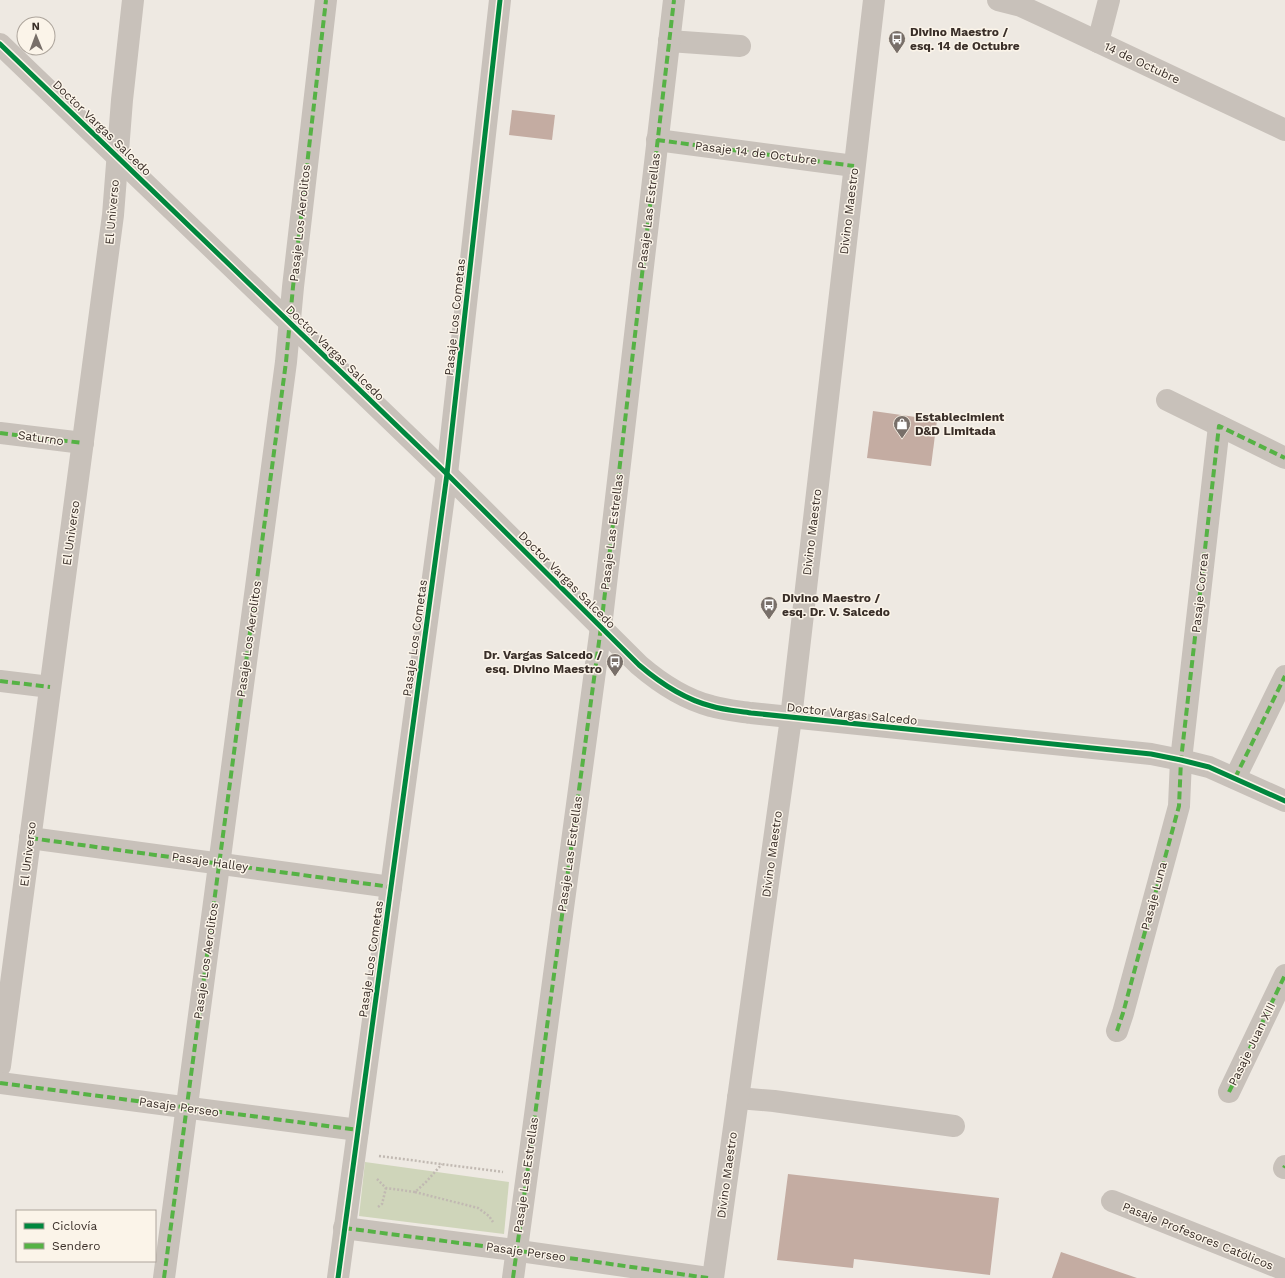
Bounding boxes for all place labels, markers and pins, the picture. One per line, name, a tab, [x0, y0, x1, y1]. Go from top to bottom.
place label: Divino Maestro / esq. 14 de Octubre	[910, 25, 1020, 53]
bus stop icon: Divino Maestro / esq. 14 de Octubre	[887, 29, 907, 54]
place label: Establecimient D&D Limitada	[915, 410, 1005, 438]
shop icon: Establecimient D&D Limitada	[892, 414, 912, 439]
place label: Divino Maestro / esq. Dr. V. Salcedo	[782, 591, 890, 619]
bus stop icon: Divino Maestro / esq. Dr. V. Salcedo	[759, 595, 779, 620]
place label: Dr. Vargas Salcedo / esq. Divino Maestro	[484, 648, 602, 676]
bus stop icon: Dr. Vargas Salcedo / esq. Divino Maestro	[605, 652, 625, 677]

